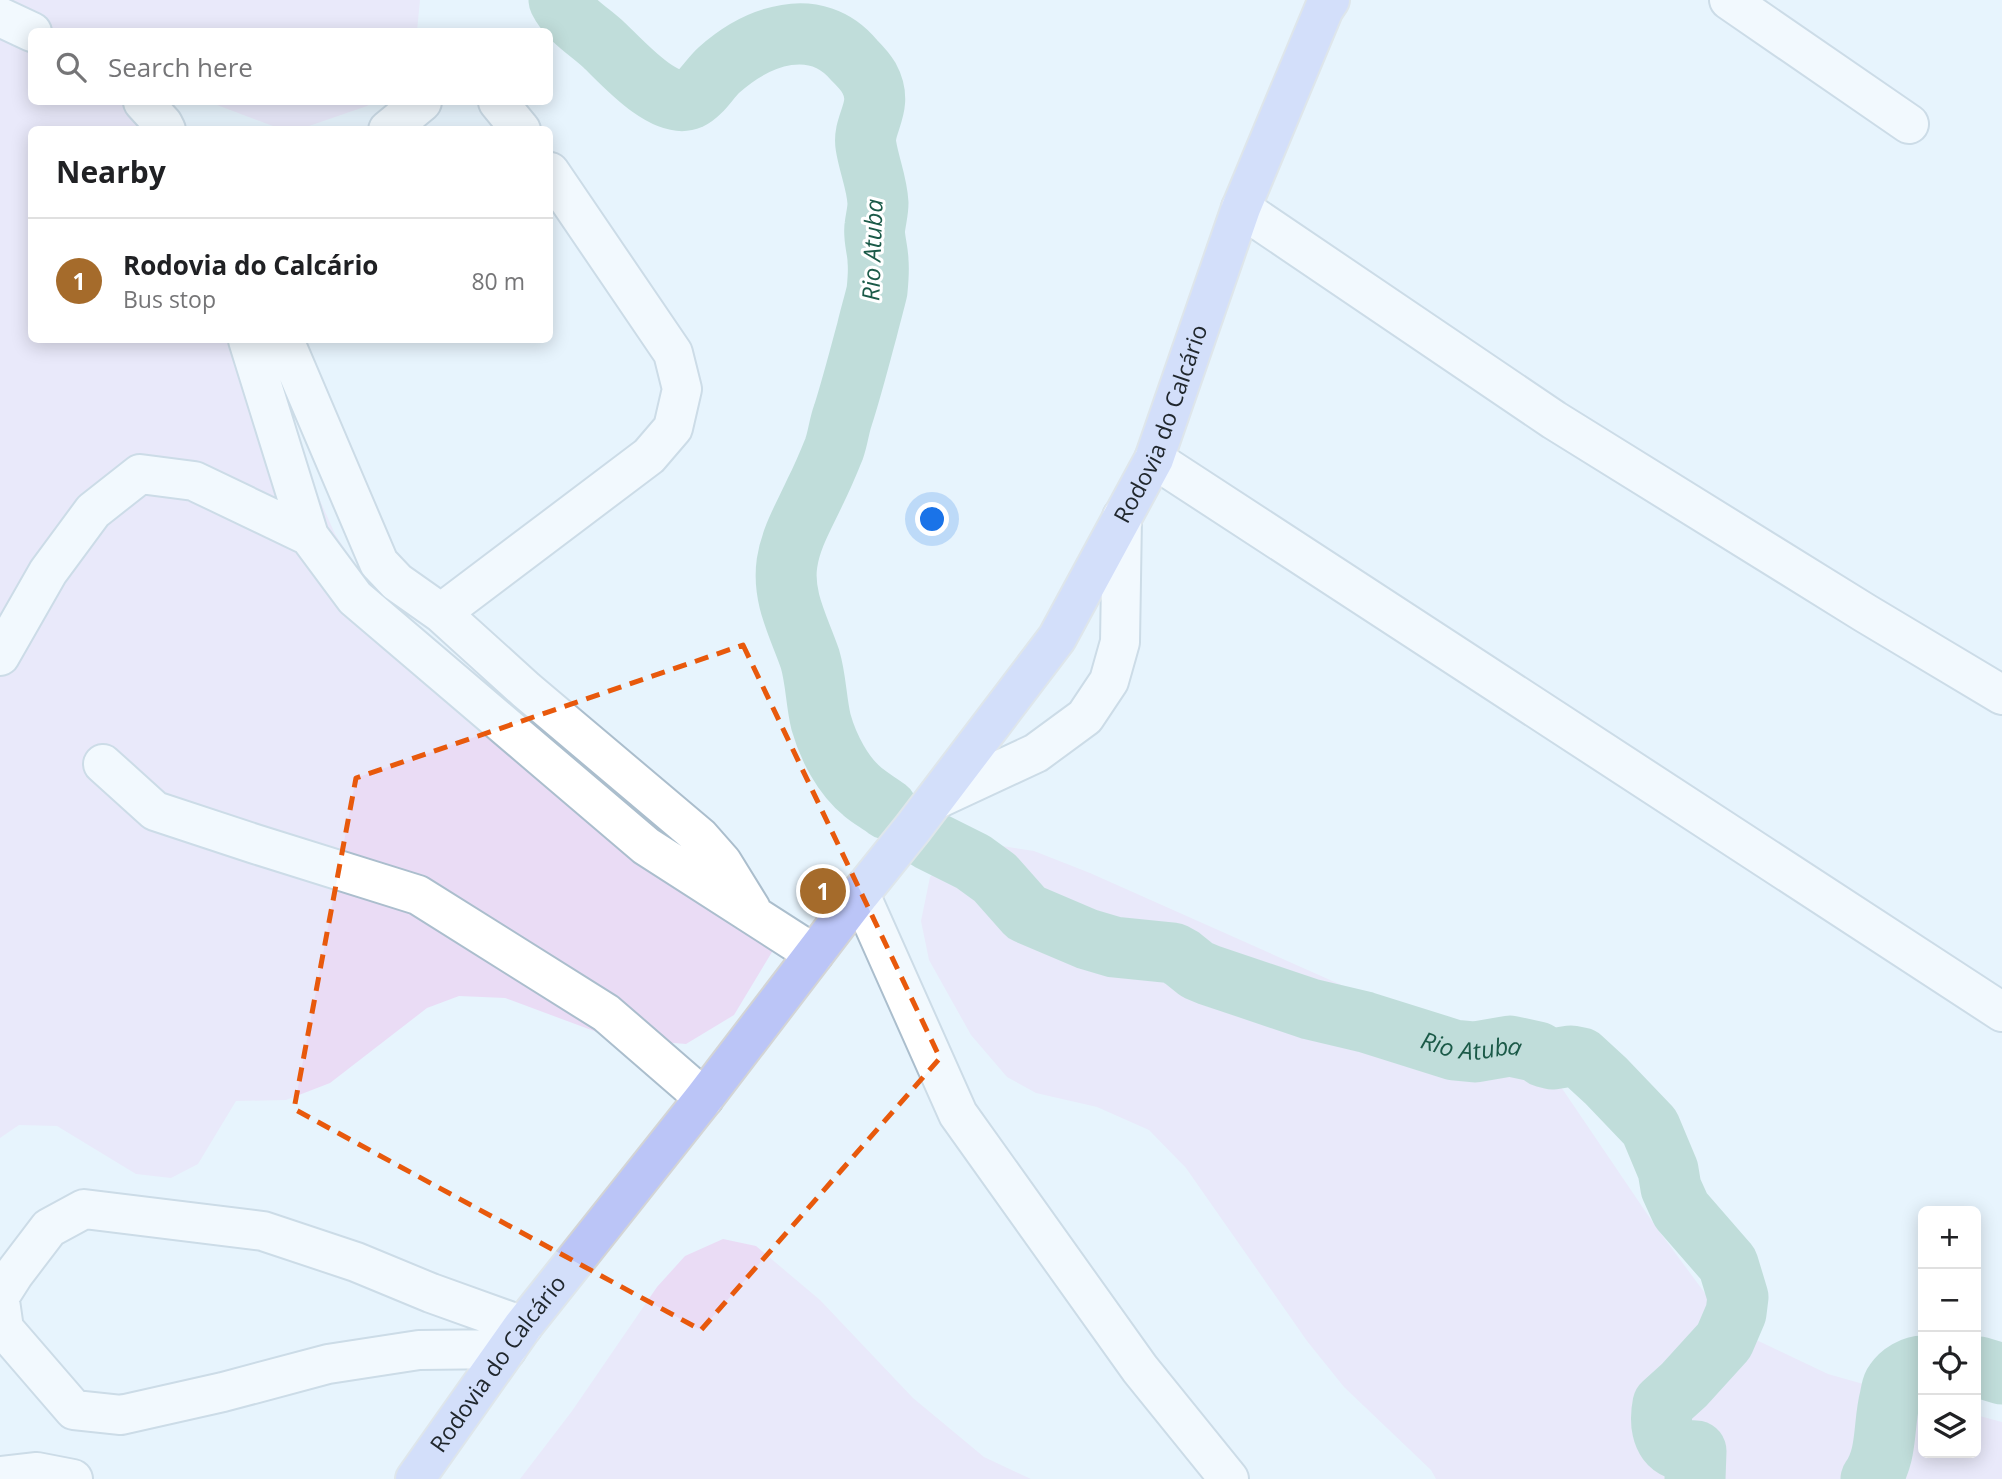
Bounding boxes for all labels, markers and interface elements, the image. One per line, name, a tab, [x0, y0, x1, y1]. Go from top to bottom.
search box	[28, 28, 553, 105]
icon: search	[52, 48, 90, 86]
text: Search here	[108, 49, 253, 85]
text: Nearby	[56, 151, 166, 192]
water label: Rio Atuba	[853, 198, 890, 302]
text: Rodovia do Calcário	[123, 247, 378, 283]
text: 1	[72, 265, 86, 297]
text: 80 m	[471, 265, 525, 297]
text: Bus stop	[123, 283, 216, 315]
street label: Rodovia do Calcário	[1105, 320, 1214, 528]
your location	[915, 502, 949, 536]
pin: 1	[800, 865, 846, 917]
water label: Rio Atuba	[1417, 1023, 1526, 1067]
map controls	[1918, 1206, 1981, 1458]
button: +	[1918, 1206, 1981, 1269]
street label: Rodovia do Calcário	[422, 1268, 572, 1458]
button: −	[1918, 1269, 1981, 1332]
button: locate	[1918, 1332, 1981, 1395]
button: layers	[1918, 1395, 1981, 1458]

